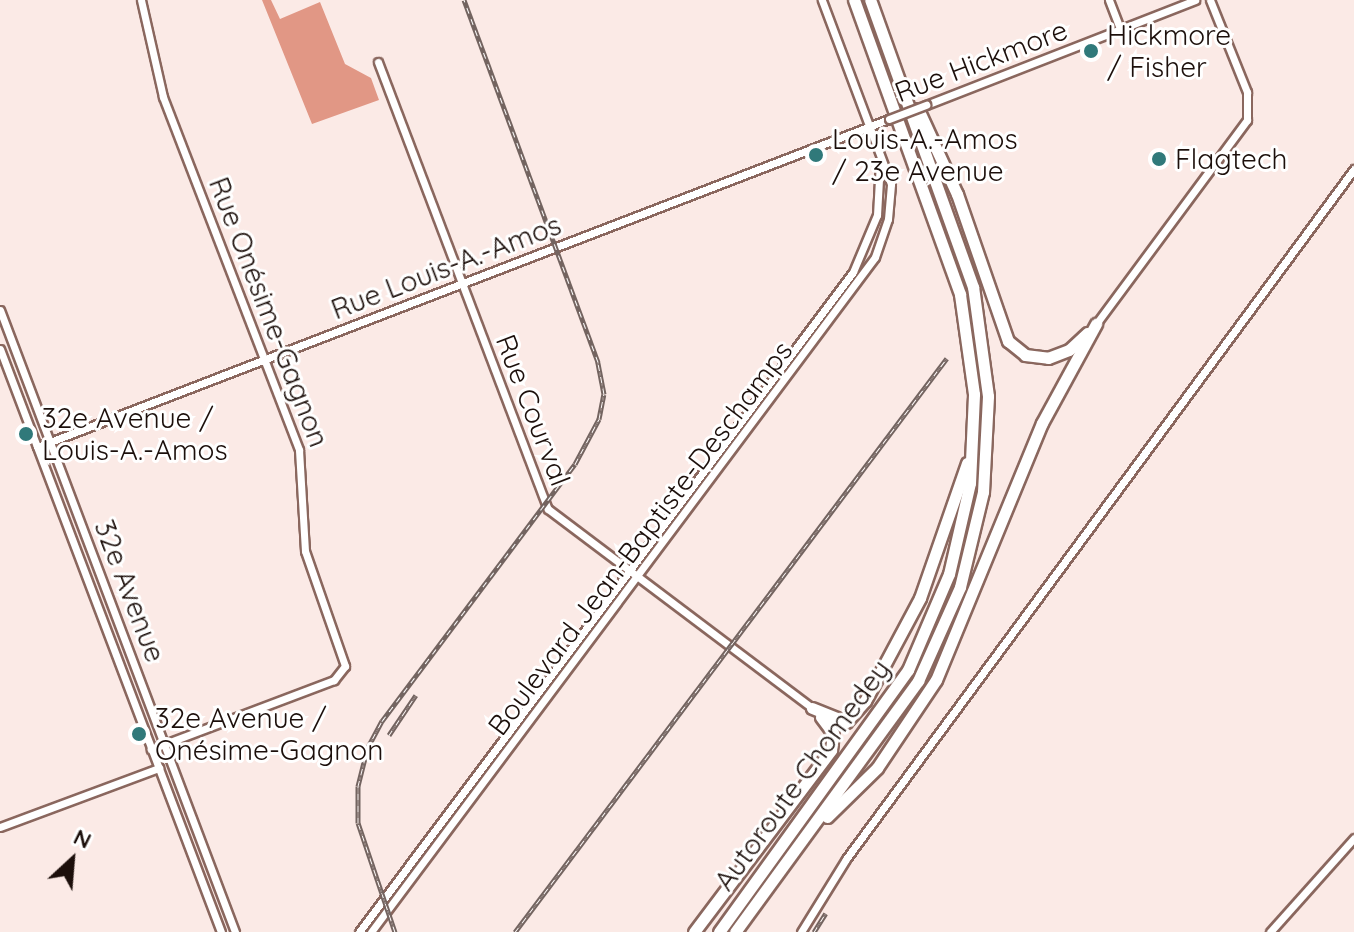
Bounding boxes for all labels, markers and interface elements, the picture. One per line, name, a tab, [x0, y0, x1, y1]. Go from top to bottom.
street label: Rue Hickmore	[890, 13, 1072, 109]
place label: Hickmore / Fisher	[1107, 18, 1231, 84]
marker: Hickmore / Fisher	[1082, 42, 1100, 60]
place label: Louis-A.-Amos / 23e Avenue	[832, 122, 1018, 188]
place label: Flagtech	[1175, 142, 1287, 176]
marker: Louis-A.-Amos / 23e Avenue	[807, 146, 825, 164]
marker: Flagtech	[1150, 150, 1168, 168]
street label: Rue Onésime-Gagnon	[202, 172, 336, 452]
street label: Rue Louis-A.-Amos	[326, 208, 566, 326]
street label: Rue Courval	[489, 330, 577, 490]
street label: Boulevard Jean-Baptiste-Deschamps	[481, 334, 799, 742]
place label: 32e Avenue / Louis-A.-Amos	[42, 401, 228, 467]
marker: 32e Avenue / Louis-A.-Amos	[17, 425, 35, 443]
street label: 32e Avenue	[88, 515, 172, 667]
street label: Autoroute Chomedey	[707, 653, 897, 897]
place label: 32e Avenue / Onésime-Gagnon	[155, 701, 383, 767]
marker: 32e Avenue / Onésime-Gagnon	[130, 725, 148, 743]
north arrow	[32, 820, 112, 900]
text: N	[69, 822, 96, 855]

